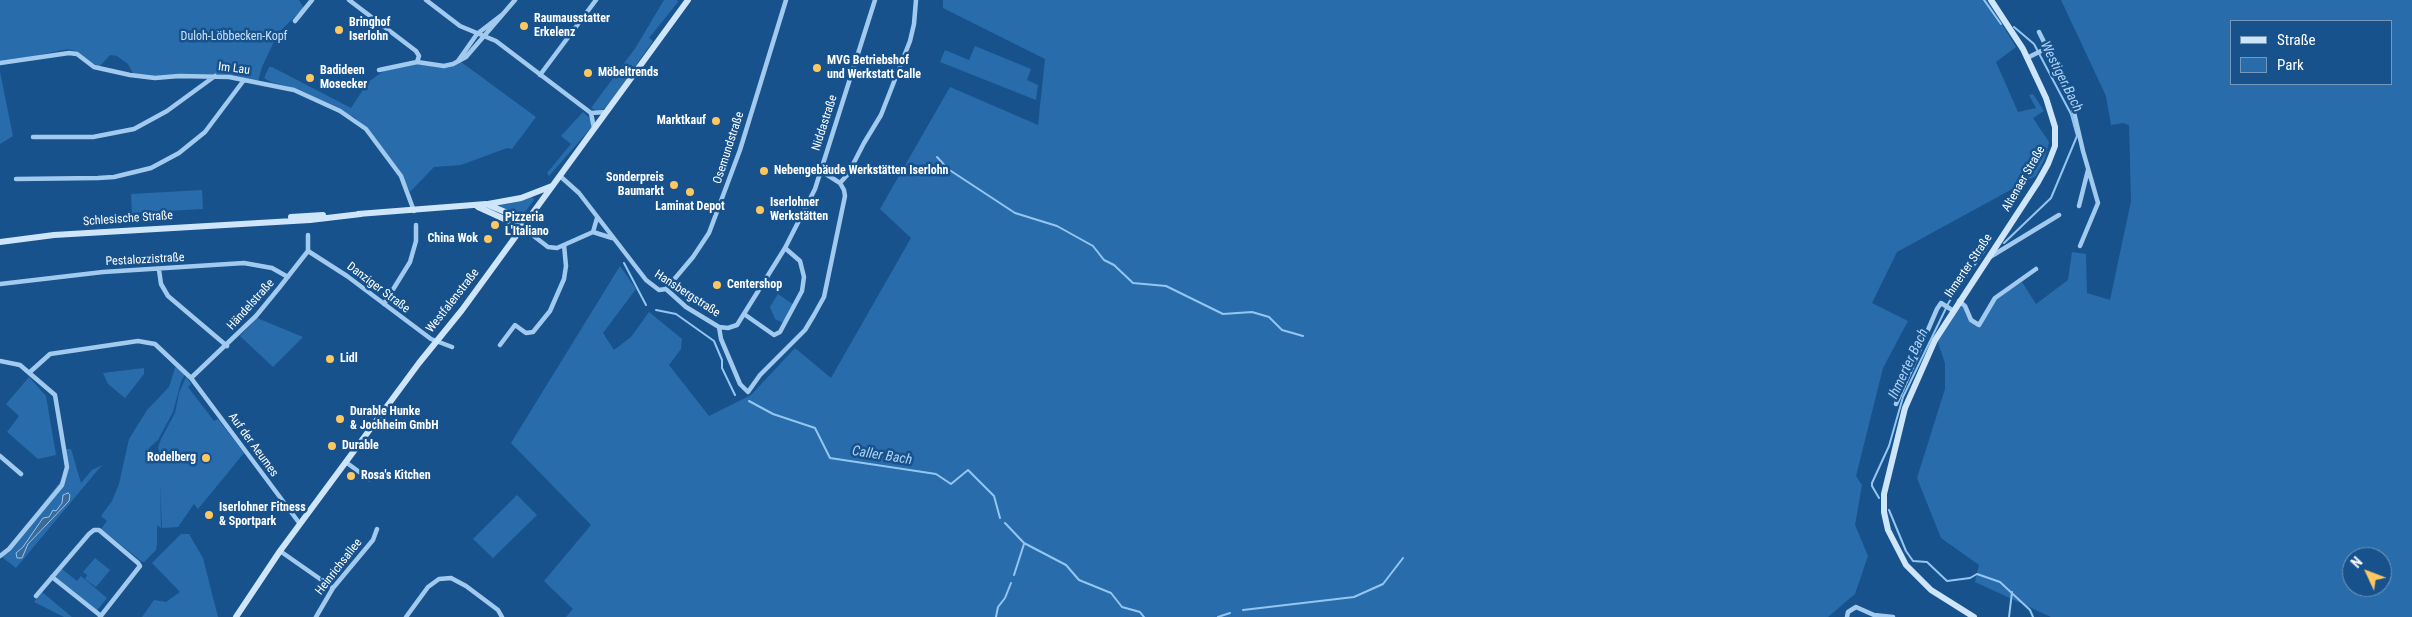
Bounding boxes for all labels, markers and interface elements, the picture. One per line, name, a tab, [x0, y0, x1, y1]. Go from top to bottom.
place label: Raumausstatter Erkelenz	[534, 12, 610, 40]
place label: Bringhof Iserlohn	[349, 16, 390, 44]
marker: Raumausstatter Erkelenz	[518, 20, 530, 32]
legend	[2230, 20, 2392, 85]
marker: Bringhof Iserlohn	[333, 24, 345, 36]
park label: Duloh-Löbbecken-Kopf	[181, 30, 287, 44]
text: Straße	[2277, 31, 2316, 49]
water label: Westiger Bach	[2036, 39, 2086, 115]
place label: MVG Betriebshof und Werkstatt Calle	[827, 54, 921, 82]
text: Park	[2277, 56, 2304, 74]
street label: Im Lau	[217, 60, 251, 78]
marker: MVG Betriebshof und Werkstatt Calle	[811, 62, 823, 74]
place label: Badideen Mosecker	[320, 64, 367, 92]
place label: Möbeltrends	[598, 66, 658, 80]
marker: Möbeltrends	[582, 67, 594, 79]
marker: Badideen Mosecker	[304, 72, 316, 84]
street label: Niddastraße	[809, 93, 841, 153]
street label: Osemundstraße	[711, 110, 747, 186]
place label: Marktkauf	[657, 114, 706, 128]
marker: Marktkauf	[710, 115, 722, 127]
street label: Altenaer Straße	[1999, 144, 2049, 214]
place label: Nebengebäude Werkstätten Iserlohn	[774, 164, 948, 178]
marker: Nebengebäude Werkstätten Iserlohn	[758, 165, 770, 177]
place label: Sonderpreis Baumarkt	[606, 171, 664, 199]
marker: Sonderpreis Baumarkt	[668, 179, 680, 191]
marker: Laminat Depot	[684, 186, 696, 198]
place label: Iserlohner Werkstätten	[770, 196, 828, 224]
place label: Laminat Depot	[655, 200, 725, 214]
marker: Iserlohner Werkstätten	[754, 204, 766, 216]
street label: Schlesische Straße	[83, 209, 173, 229]
place label: Pizzeria L'Italiano	[505, 211, 549, 239]
marker: Pizzeria L'Italiano	[489, 219, 501, 231]
street label: Ihmerter Straße	[1942, 231, 1996, 301]
place label: China Wok	[427, 232, 478, 246]
marker: China Wok	[482, 233, 494, 245]
street label: Pestalozzistraße	[105, 251, 185, 269]
street label: Danziger Straße	[344, 260, 412, 316]
street label: Westfalenstraße	[423, 266, 483, 336]
street label: Hansbergstraße	[651, 267, 723, 321]
street label: Händelstraße	[224, 277, 278, 333]
place label: Centershop	[727, 278, 782, 292]
marker: Centershop	[711, 279, 723, 291]
water label: Ihmerter Bach	[1885, 326, 1933, 402]
place label: Lidl	[340, 352, 358, 366]
marker: Lidl	[324, 353, 336, 365]
place label: Durable Hunke & Jochheim GmbH	[350, 405, 439, 433]
street label: Auf der Aeumes	[225, 410, 281, 480]
marker: Durable Hunke & Jochheim GmbH	[334, 413, 346, 425]
place label: Durable	[342, 439, 379, 453]
marker: Durable	[326, 440, 338, 452]
water label: Caller Bach	[851, 443, 913, 469]
place label: Rodelberg	[147, 451, 196, 465]
marker: Rodelberg	[200, 452, 212, 464]
place label: Rosa's Kitchen	[361, 469, 431, 483]
marker: Rosa's Kitchen	[345, 470, 357, 482]
place label: Iserlohner Fitness & Sportpark	[219, 501, 306, 529]
marker: Iserlohner Fitness & Sportpark	[203, 509, 215, 521]
street label: Heinrichsallee	[313, 536, 365, 598]
north arrow	[2342, 547, 2392, 597]
text: N	[2348, 554, 2366, 571]

